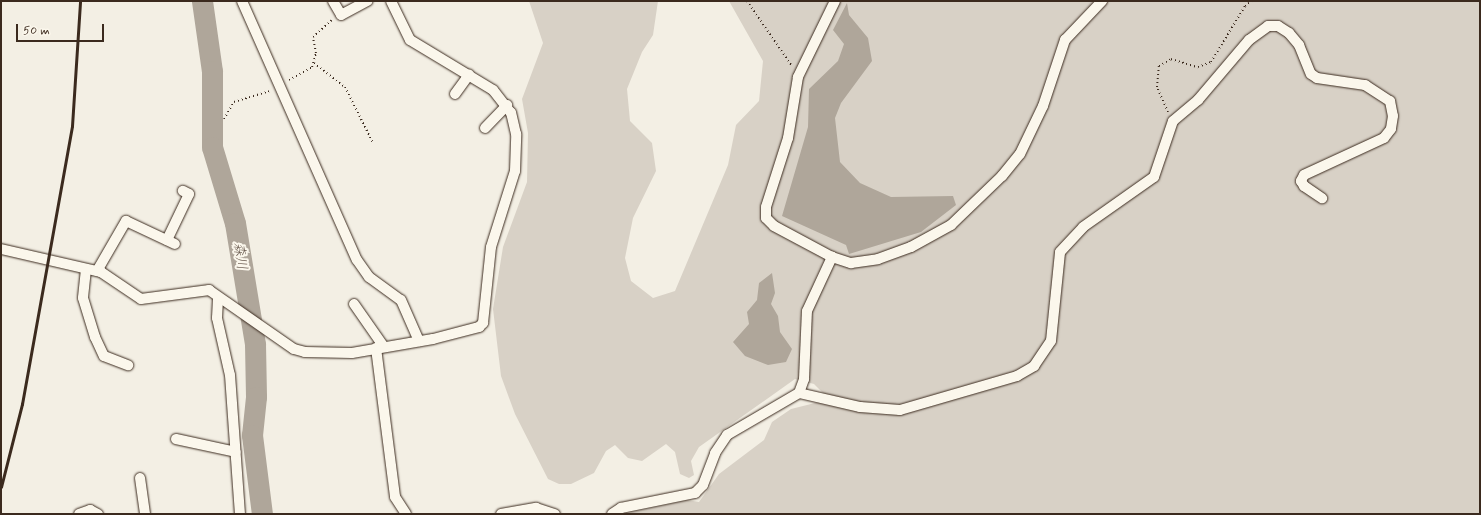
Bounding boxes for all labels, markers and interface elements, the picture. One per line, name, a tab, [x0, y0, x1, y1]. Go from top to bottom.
scale bar	[18, 16, 106, 42]
text: 50 m	[23, 23, 50, 39]
water label: 森川	[230, 241, 250, 271]

